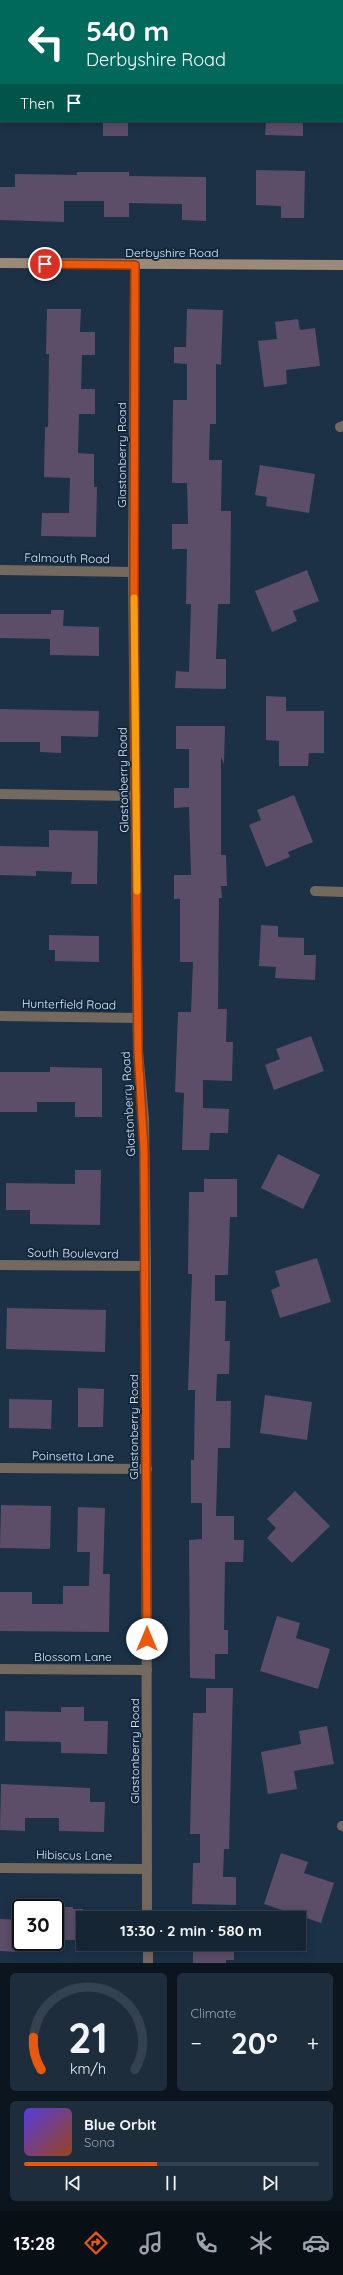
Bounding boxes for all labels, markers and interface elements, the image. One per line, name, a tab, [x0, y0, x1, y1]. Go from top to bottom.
text: 540 m	[86, 13, 169, 48]
icon: left	[20, 16, 72, 68]
text: Derbyshire Road	[86, 48, 226, 71]
icon: arrive	[63, 92, 85, 114]
text: Then	[20, 94, 55, 113]
street label: Derbyshire Road	[125, 245, 219, 260]
pin	[28, 247, 62, 281]
icon: arrive	[34, 253, 56, 275]
street label: Glastonberry Road	[114, 402, 129, 508]
street label: Falmouth Road	[24, 550, 110, 566]
street label: Glastonberry Road	[115, 727, 131, 833]
street label: Hunterfield Road	[22, 996, 116, 1012]
street label: Glastonberry Road	[118, 1051, 138, 1157]
street label: South Boulevard	[27, 1245, 119, 1261]
street label: Glastonberry Road	[126, 1374, 141, 1480]
street label: Poinsetta Lane	[32, 1448, 114, 1464]
position arrow	[126, 1618, 168, 1660]
street label: Blossom Lane	[34, 1649, 112, 1664]
street label: Glastonberry Road	[127, 1698, 142, 1804]
street label: Hibiscus Lane	[36, 1847, 112, 1863]
speed limit sign: 30	[12, 1899, 64, 1951]
text: 13:30 · 2 min · 580 m	[120, 1921, 262, 1940]
text: Climate	[191, 2005, 236, 2021]
text: 21	[68, 2011, 108, 2063]
text: 20°	[231, 2024, 278, 2062]
text: −	[191, 2029, 202, 2057]
text: +	[307, 2029, 319, 2057]
text: km/h	[70, 2060, 106, 2078]
text: Blue Orbit	[84, 2115, 157, 2134]
text: Sona	[84, 2134, 115, 2150]
icon: previous	[62, 2172, 84, 2194]
icon: pause	[160, 2172, 182, 2194]
icon: next	[259, 2172, 281, 2194]
icon: directions	[82, 2229, 110, 2257]
icon: music	[137, 2229, 165, 2257]
icon: phone	[192, 2229, 220, 2257]
icon: climate	[247, 2229, 275, 2257]
icon: car	[302, 2229, 330, 2257]
text: 13:28	[13, 2232, 55, 2255]

